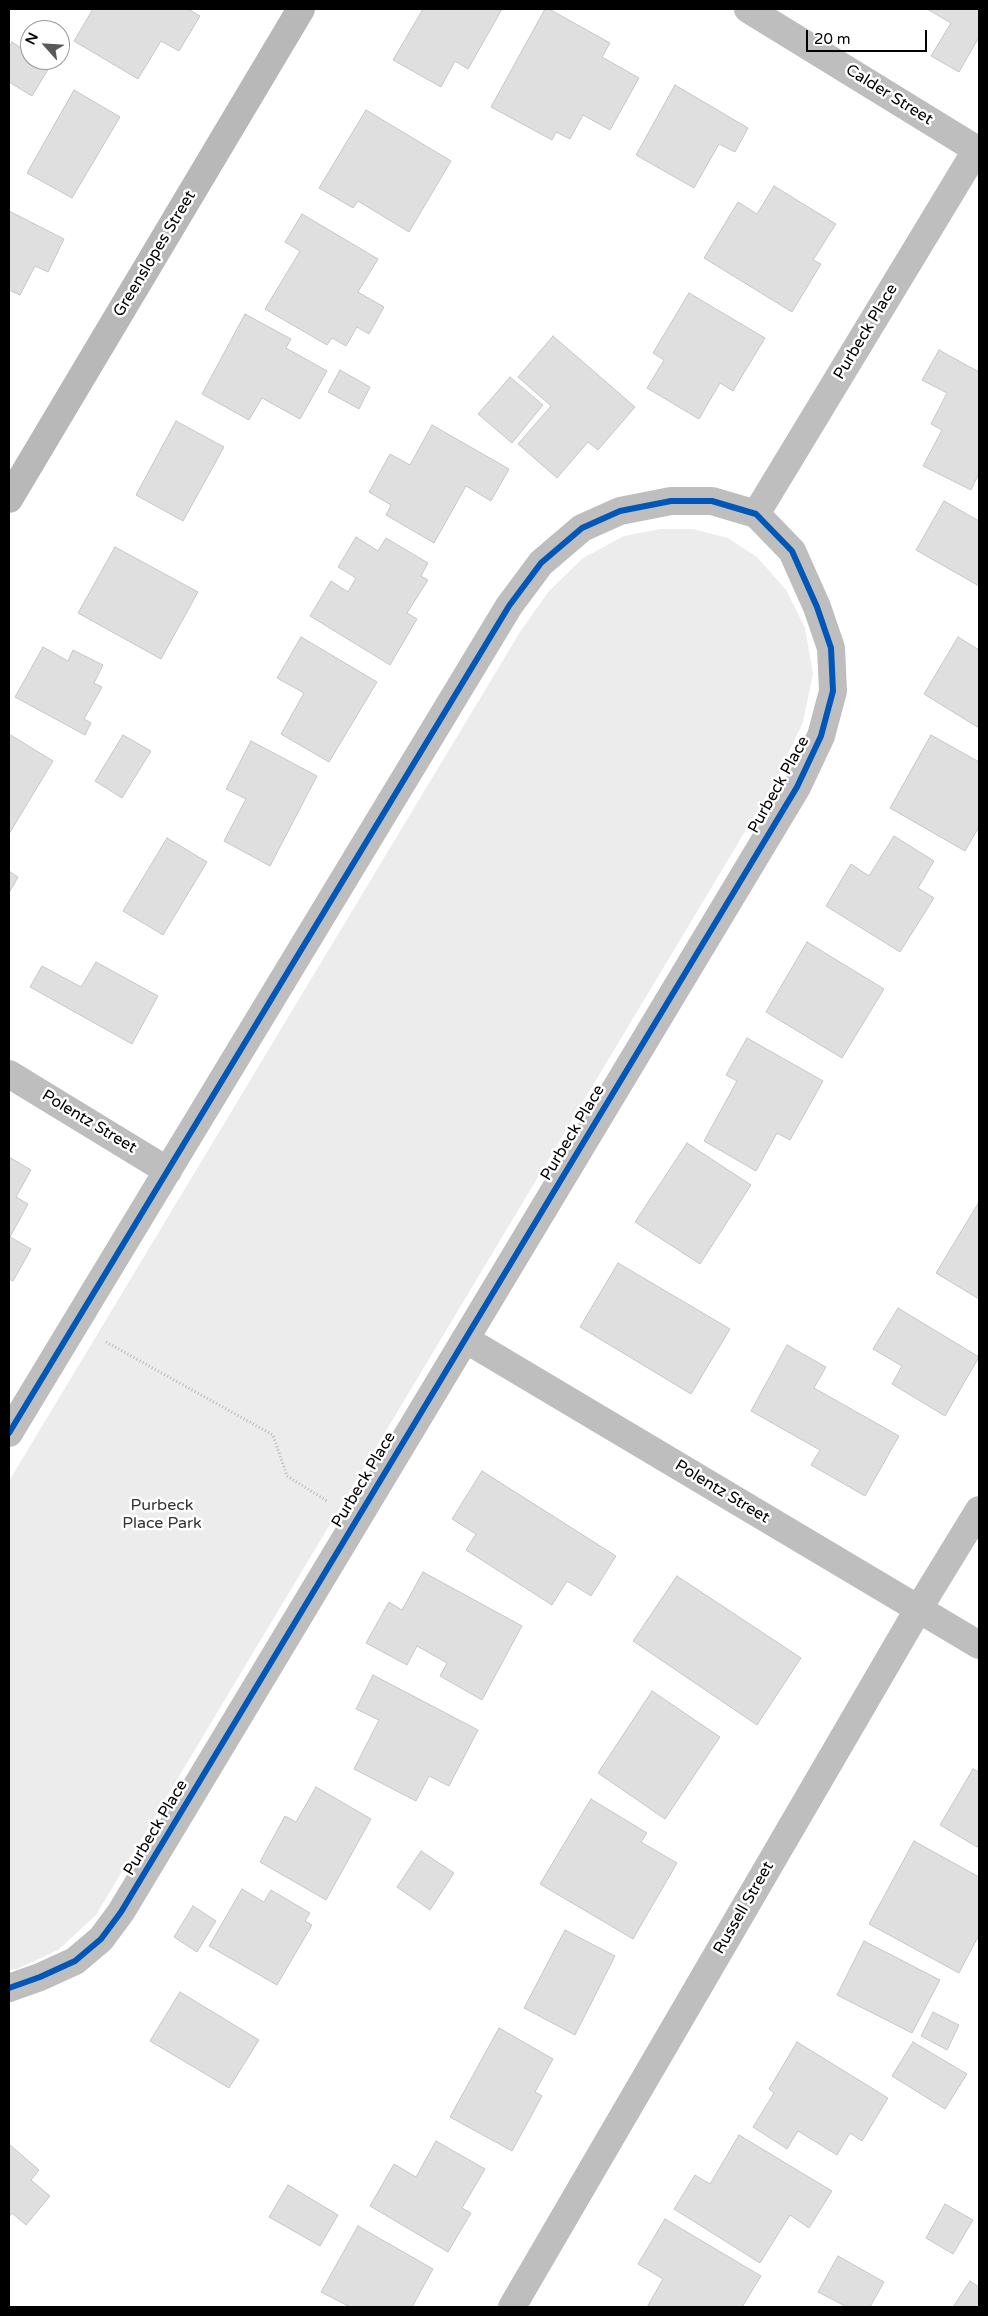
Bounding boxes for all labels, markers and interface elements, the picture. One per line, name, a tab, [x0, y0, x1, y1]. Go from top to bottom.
north arrow	[20, 20, 70, 70]
scale bar	[808, 20, 929, 52]
text: N	[22, 30, 42, 47]
text: 20 m	[814, 30, 851, 48]
street label: Calder Street	[842, 61, 936, 129]
street label: Greenslopes Street	[110, 187, 200, 321]
street label: Purbeck Place	[830, 281, 902, 383]
street label: Purbeck Place	[744, 733, 814, 837]
street label: Purbeck Place	[537, 1082, 609, 1184]
street label: Polentz Street	[38, 1086, 140, 1158]
street label: Purbeck Place	[328, 1429, 400, 1531]
street label: Polentz Street	[671, 1456, 773, 1528]
park label: Purbeck Place Park	[122, 1496, 202, 1534]
street label: Purbeck Place	[120, 1777, 192, 1879]
street label: Russell Street	[710, 1858, 778, 1958]

